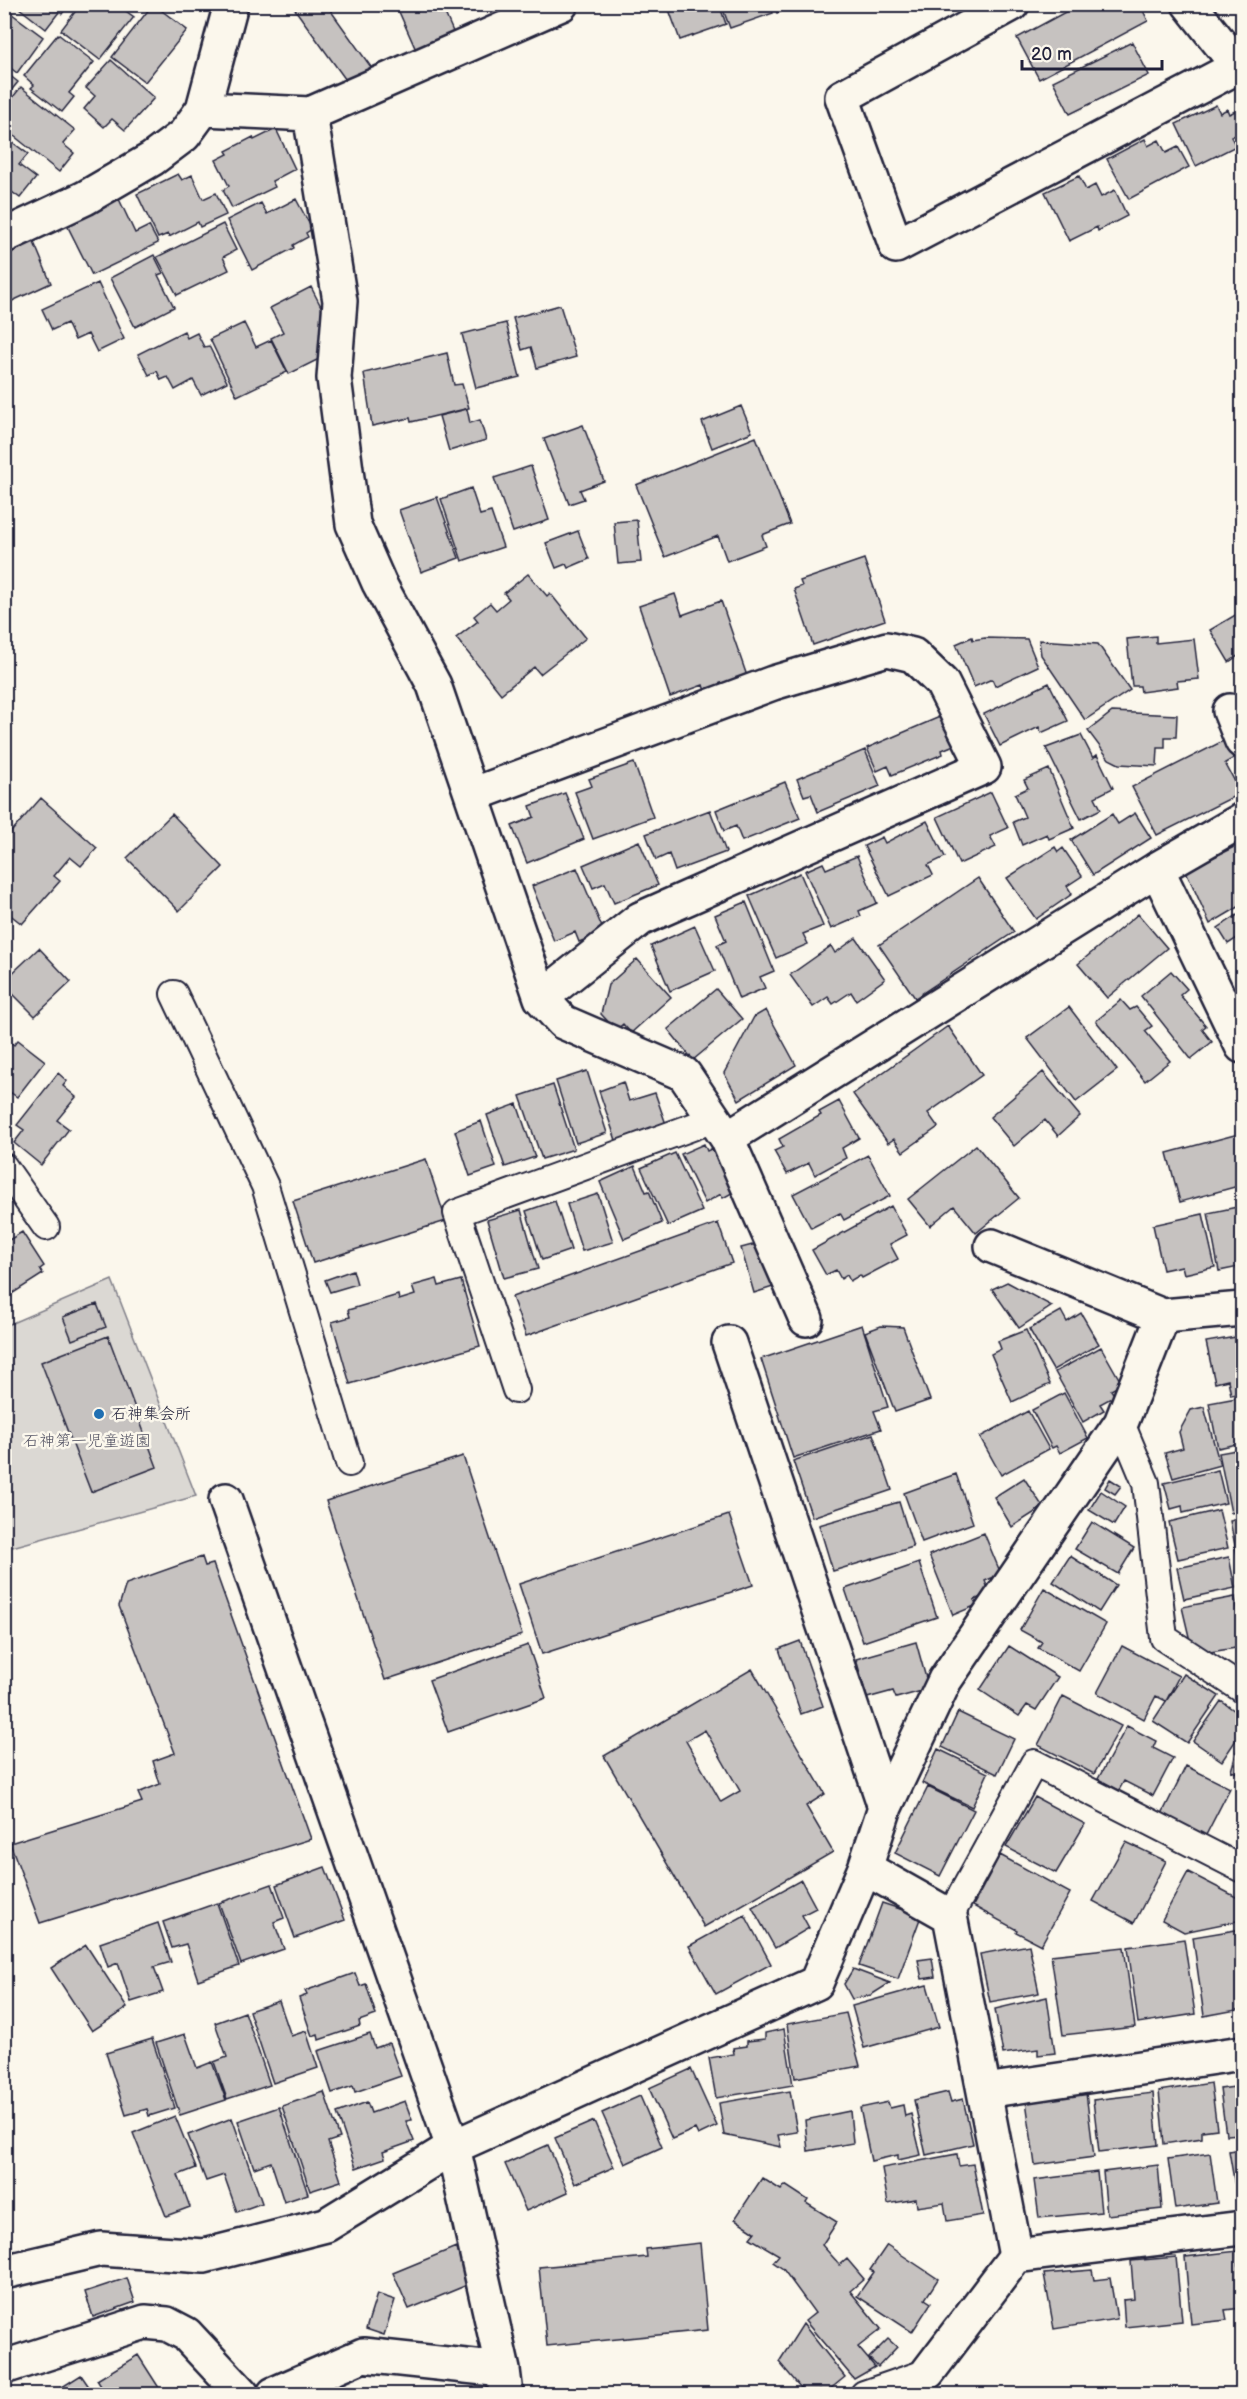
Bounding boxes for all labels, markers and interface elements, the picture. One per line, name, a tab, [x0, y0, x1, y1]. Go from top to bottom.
scale bar	[1022, 33, 1162, 71]
text: 20 m	[1031, 44, 1072, 65]
place label: 石神集会所	[111, 1405, 191, 1424]
marker: 石神集会所	[92, 1407, 106, 1421]
park label: 石神第一児童遊園	[23, 1432, 151, 1451]

